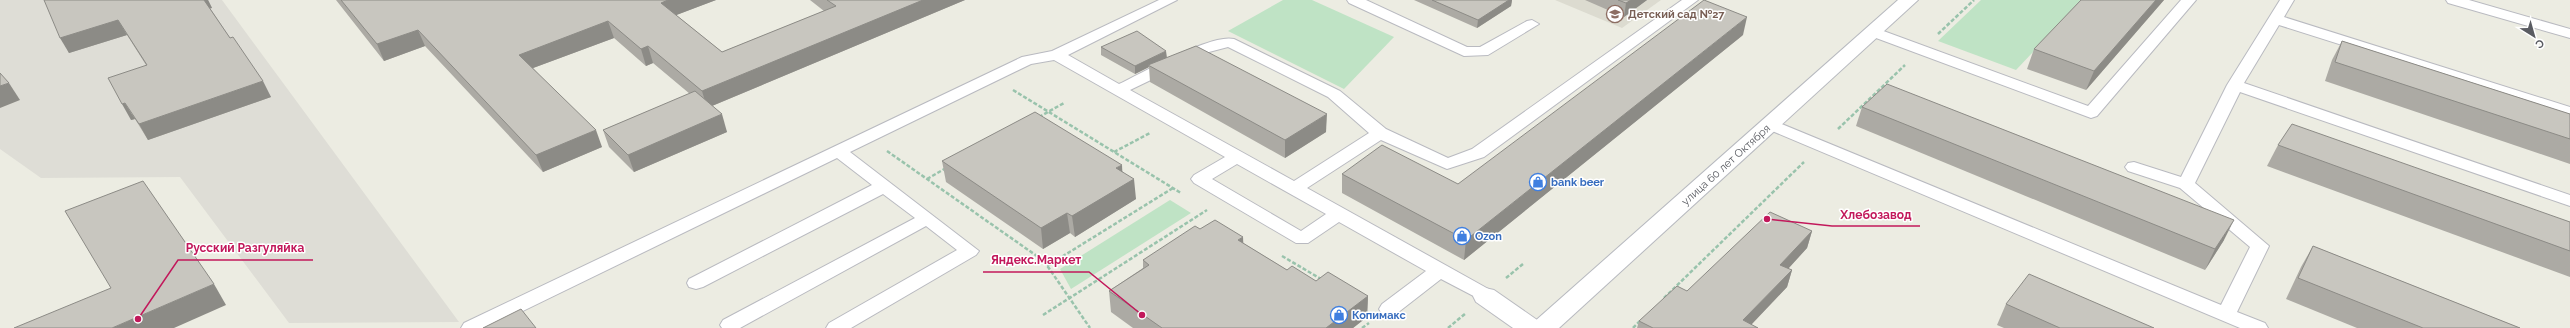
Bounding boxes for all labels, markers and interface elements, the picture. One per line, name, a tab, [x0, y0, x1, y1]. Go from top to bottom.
school or university icon: Детский сад №27	[1605, 4, 1625, 24]
place label: Детский сад №27	[1628, 8, 1725, 21]
north arrow	[2514, 16, 2554, 56]
text: С	[2532, 36, 2547, 51]
street label: улица 60 лет Октября	[1679, 122, 1773, 208]
shop icon: bank beer	[1528, 172, 1548, 192]
place label: bank beer	[1551, 176, 1605, 189]
callout: Хлебозавод	[1832, 202, 1920, 226]
text: Хлебозавод	[1839, 208, 1912, 222]
shop icon: Ozon	[1452, 226, 1472, 246]
place label: Ozon	[1475, 230, 1502, 243]
callout: Русский Разгуляйка	[178, 236, 313, 260]
text: Русский Разгуляйка	[186, 241, 304, 255]
callout: Яндекс.Маркет	[983, 248, 1089, 272]
text: Яндекс.Маркет	[991, 253, 1081, 267]
shop icon: Копимакс	[1329, 305, 1349, 325]
place label: Копимакс	[1352, 309, 1406, 322]

